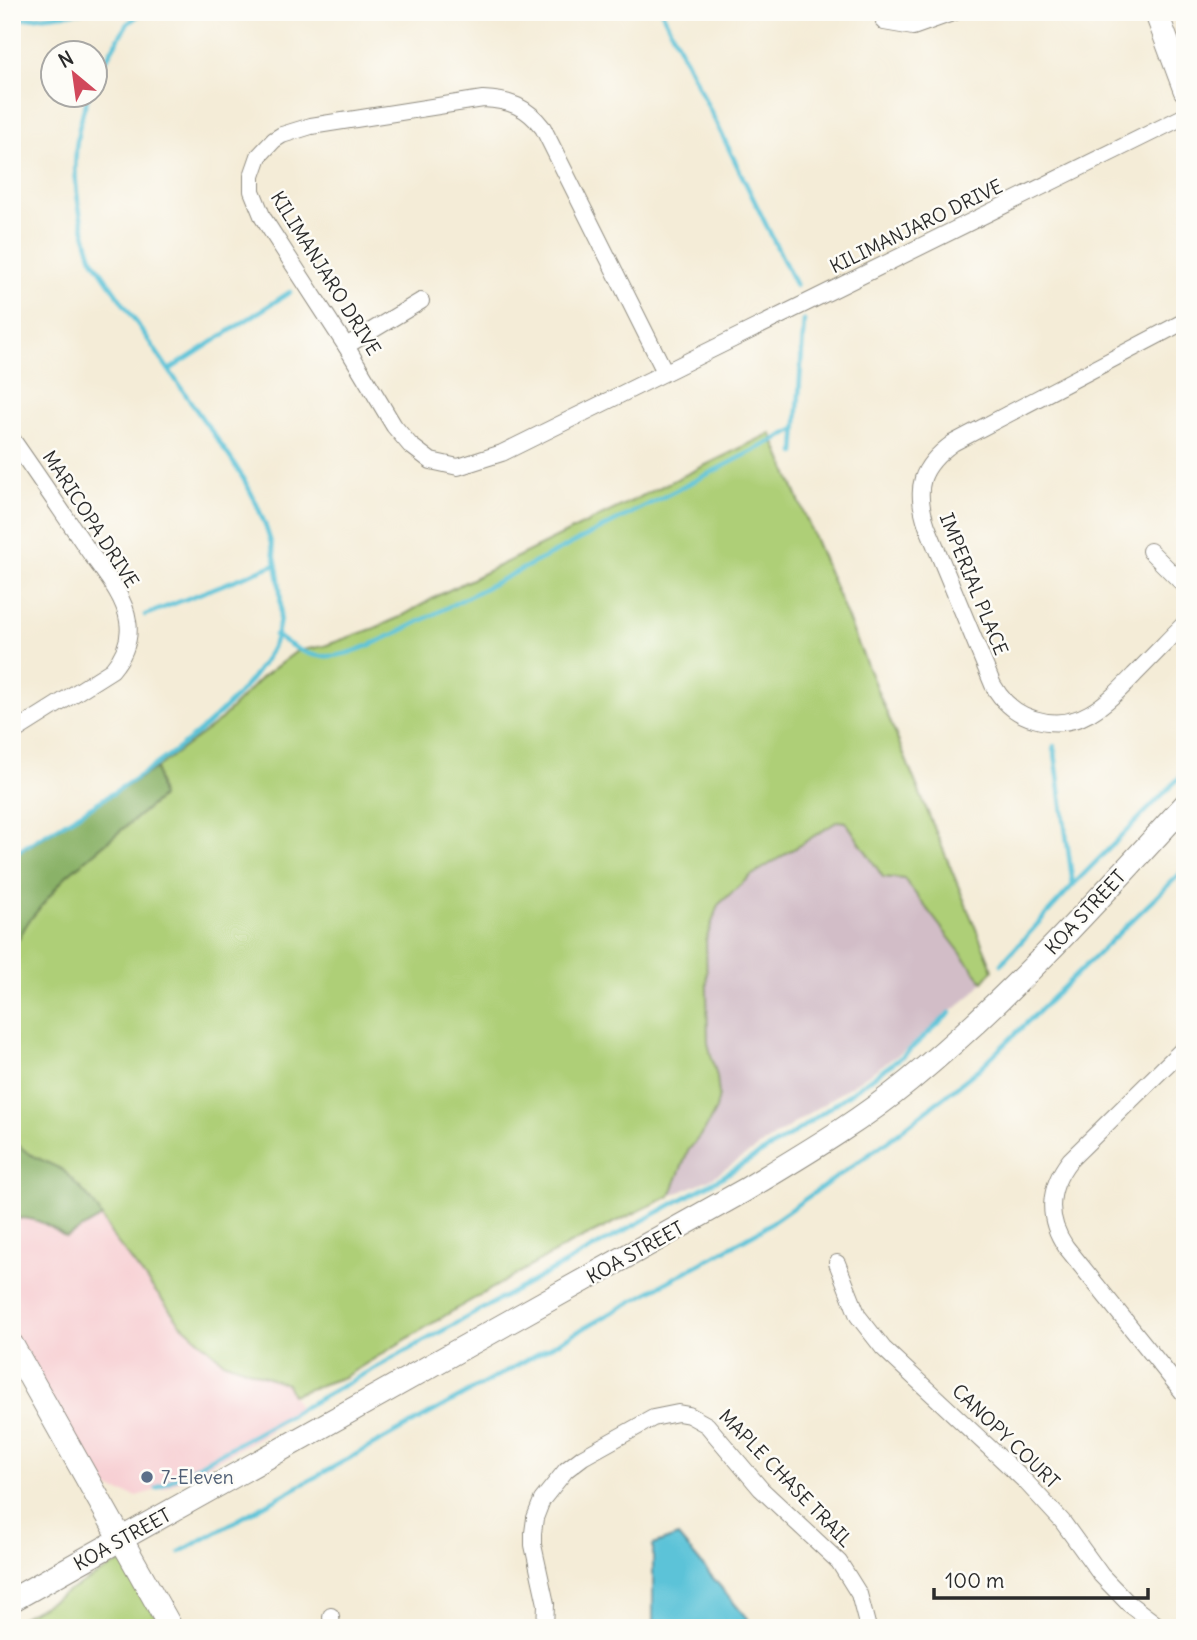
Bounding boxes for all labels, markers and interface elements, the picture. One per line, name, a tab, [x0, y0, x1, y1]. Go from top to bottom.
north arrow	[38, 38, 108, 108]
text: N	[54, 45, 77, 73]
street label: KILIMANJARO DRIVE	[826, 174, 1006, 278]
street label: KILIMANJARO DRIVE	[266, 186, 386, 360]
street label: MARICOPA DRIVE	[38, 446, 144, 592]
street label: IMPERIAL PLACE	[935, 509, 1013, 659]
street label: KOA STREET	[1040, 864, 1130, 959]
street label: KOA STREET	[582, 1215, 688, 1289]
street label: CANOPY COURT	[947, 1379, 1065, 1493]
street label: MAPLE CHASE TRAIL	[714, 1404, 858, 1552]
place label: 7-Eleven	[161, 1465, 234, 1489]
marker: 7-Eleven	[139, 1469, 155, 1485]
street label: KOA STREET	[69, 1502, 175, 1576]
scale bar	[934, 1556, 1148, 1600]
text: 100 m	[945, 1567, 1004, 1594]

